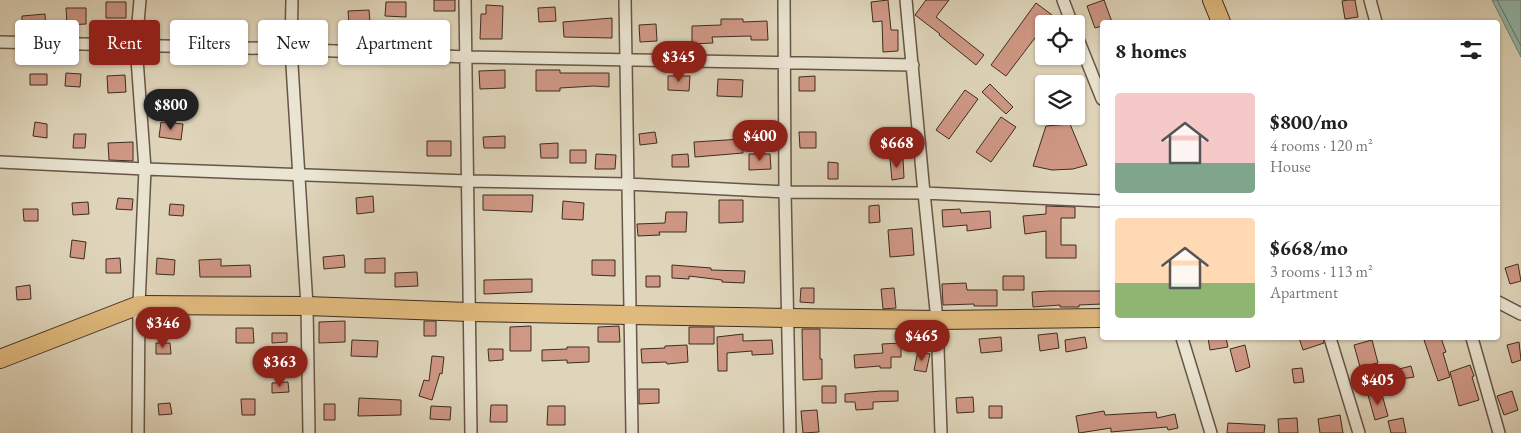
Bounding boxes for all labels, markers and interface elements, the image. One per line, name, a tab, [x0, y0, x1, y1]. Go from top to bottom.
map controls	[1035, 15, 1085, 125]
button: locate	[1035, 15, 1085, 65]
chip: Buy	[15, 20, 79, 65]
chip: Rent	[89, 20, 160, 65]
chip: Filters	[170, 20, 248, 65]
chip: New	[258, 20, 328, 65]
chip: Apartment	[338, 20, 450, 65]
icon: filters	[1457, 36, 1485, 64]
text: 8 homes	[1115, 37, 1187, 64]
pin: $345	[649, 41, 709, 83]
text: $345	[663, 46, 695, 67]
button: layers	[1035, 75, 1085, 125]
pin: $800	[141, 88, 201, 131]
text: $800	[155, 94, 187, 115]
text: $800/mo	[1270, 108, 1348, 135]
icon: home	[1155, 113, 1215, 173]
pin: $400	[730, 120, 790, 162]
text: $400	[744, 125, 776, 146]
pin: $668	[867, 126, 927, 169]
text: $668	[881, 132, 913, 153]
text: 4 rooms · 120 m²	[1270, 135, 1373, 156]
text: House	[1270, 156, 1311, 177]
text: $668/mo	[1270, 234, 1348, 261]
icon: home	[1155, 238, 1215, 298]
text: 3 rooms · 113 m²	[1270, 261, 1373, 282]
text: Apartment	[1270, 282, 1338, 303]
pin: $346	[133, 306, 193, 349]
text: $346	[147, 312, 179, 333]
pin: $465	[892, 320, 952, 362]
text: $465	[906, 325, 938, 346]
pin: $363	[250, 346, 310, 388]
text: $363	[264, 351, 296, 372]
pin: $405	[1348, 364, 1408, 406]
text: $405	[1362, 369, 1394, 390]

